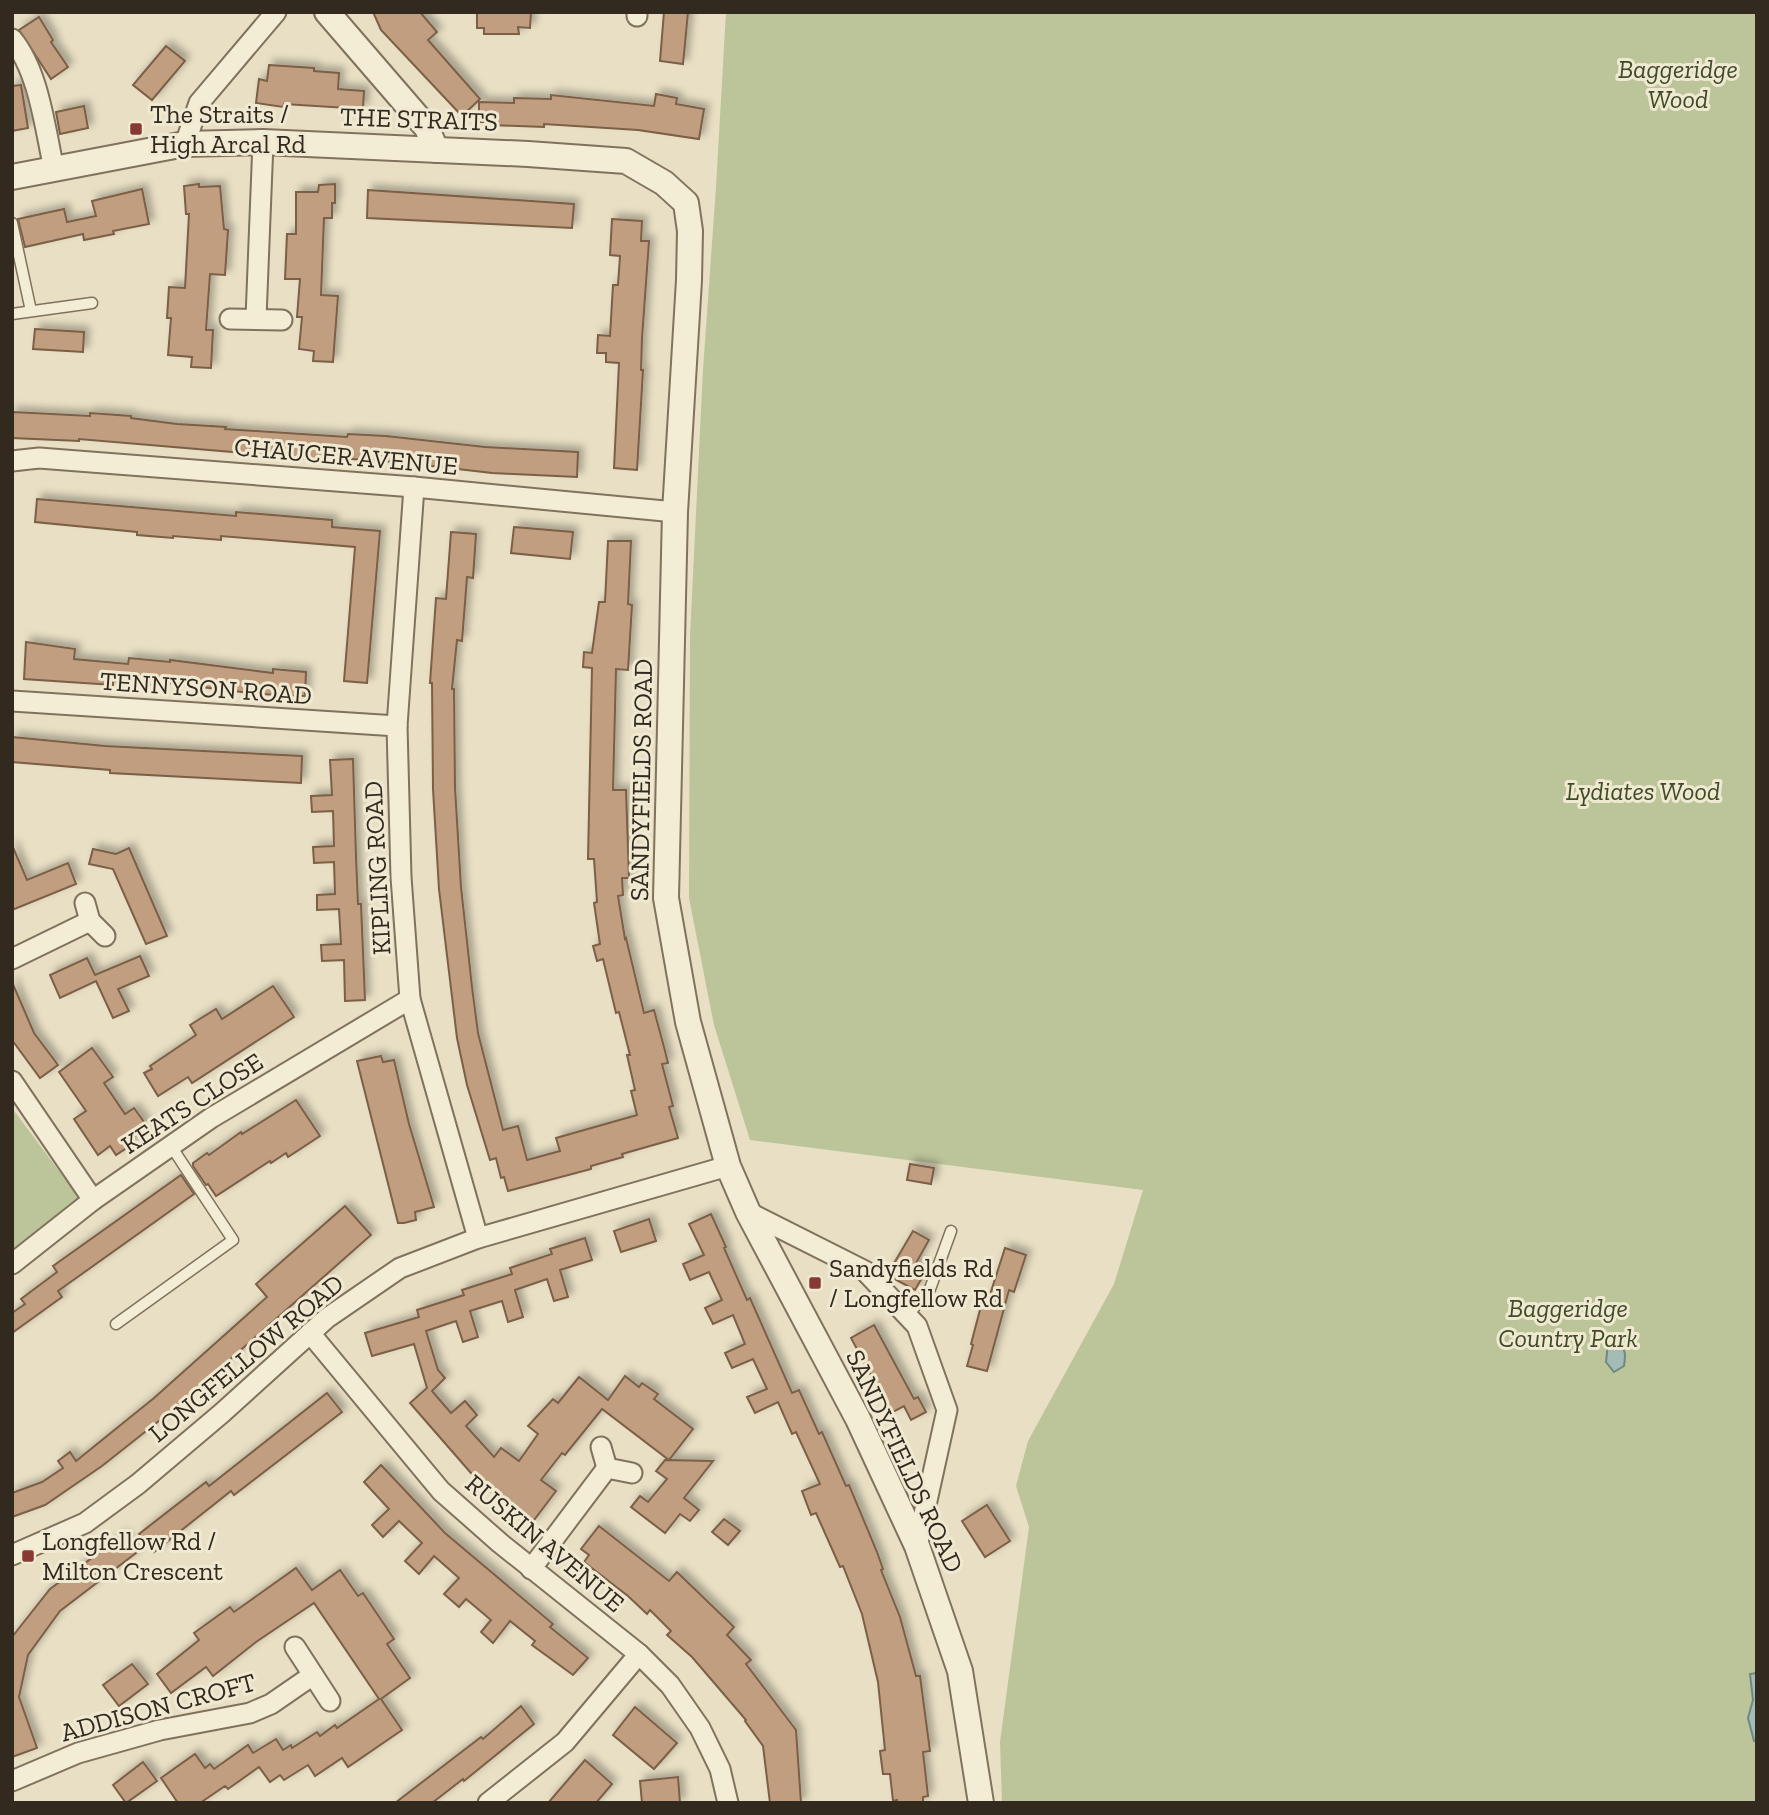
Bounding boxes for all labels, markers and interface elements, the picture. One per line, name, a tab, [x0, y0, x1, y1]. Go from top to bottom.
park label: Baggeridge Wood	[1618, 53, 1738, 115]
place label: The Straits / High Arcal Rd	[150, 98, 306, 160]
street label: THE STRAITS	[339, 100, 499, 138]
marker: The Straits / High Arcal Rd	[128, 121, 144, 137]
street label: CHAUCER AVENUE	[233, 430, 459, 482]
street label: SANDYFIELDS ROAD	[623, 658, 659, 902]
street label: TENNYSON ROAD	[99, 665, 313, 711]
park label: Lydiates Wood	[1566, 775, 1720, 807]
street label: KIPLING ROAD	[356, 780, 398, 956]
street label: KEATS CLOSE	[115, 1045, 269, 1161]
place label: Sandyfields Rd / Longfellow Rd	[829, 1252, 1003, 1314]
street label: LONGFELLOW ROAD	[142, 1267, 350, 1449]
marker: Sandyfields Rd / Longfellow Rd	[807, 1275, 823, 1291]
park label: Baggeridge Country Park	[1498, 1292, 1638, 1354]
street label: SANDYFIELDS ROAD	[839, 1344, 971, 1578]
street label: RUSKIN AVENUE	[459, 1467, 631, 1619]
place label: Longfellow Rd / Milton Crescent	[42, 1525, 223, 1587]
marker: Longfellow Rd / Milton Crescent	[20, 1548, 36, 1564]
street label: ADDISON CROFT	[57, 1666, 259, 1748]

